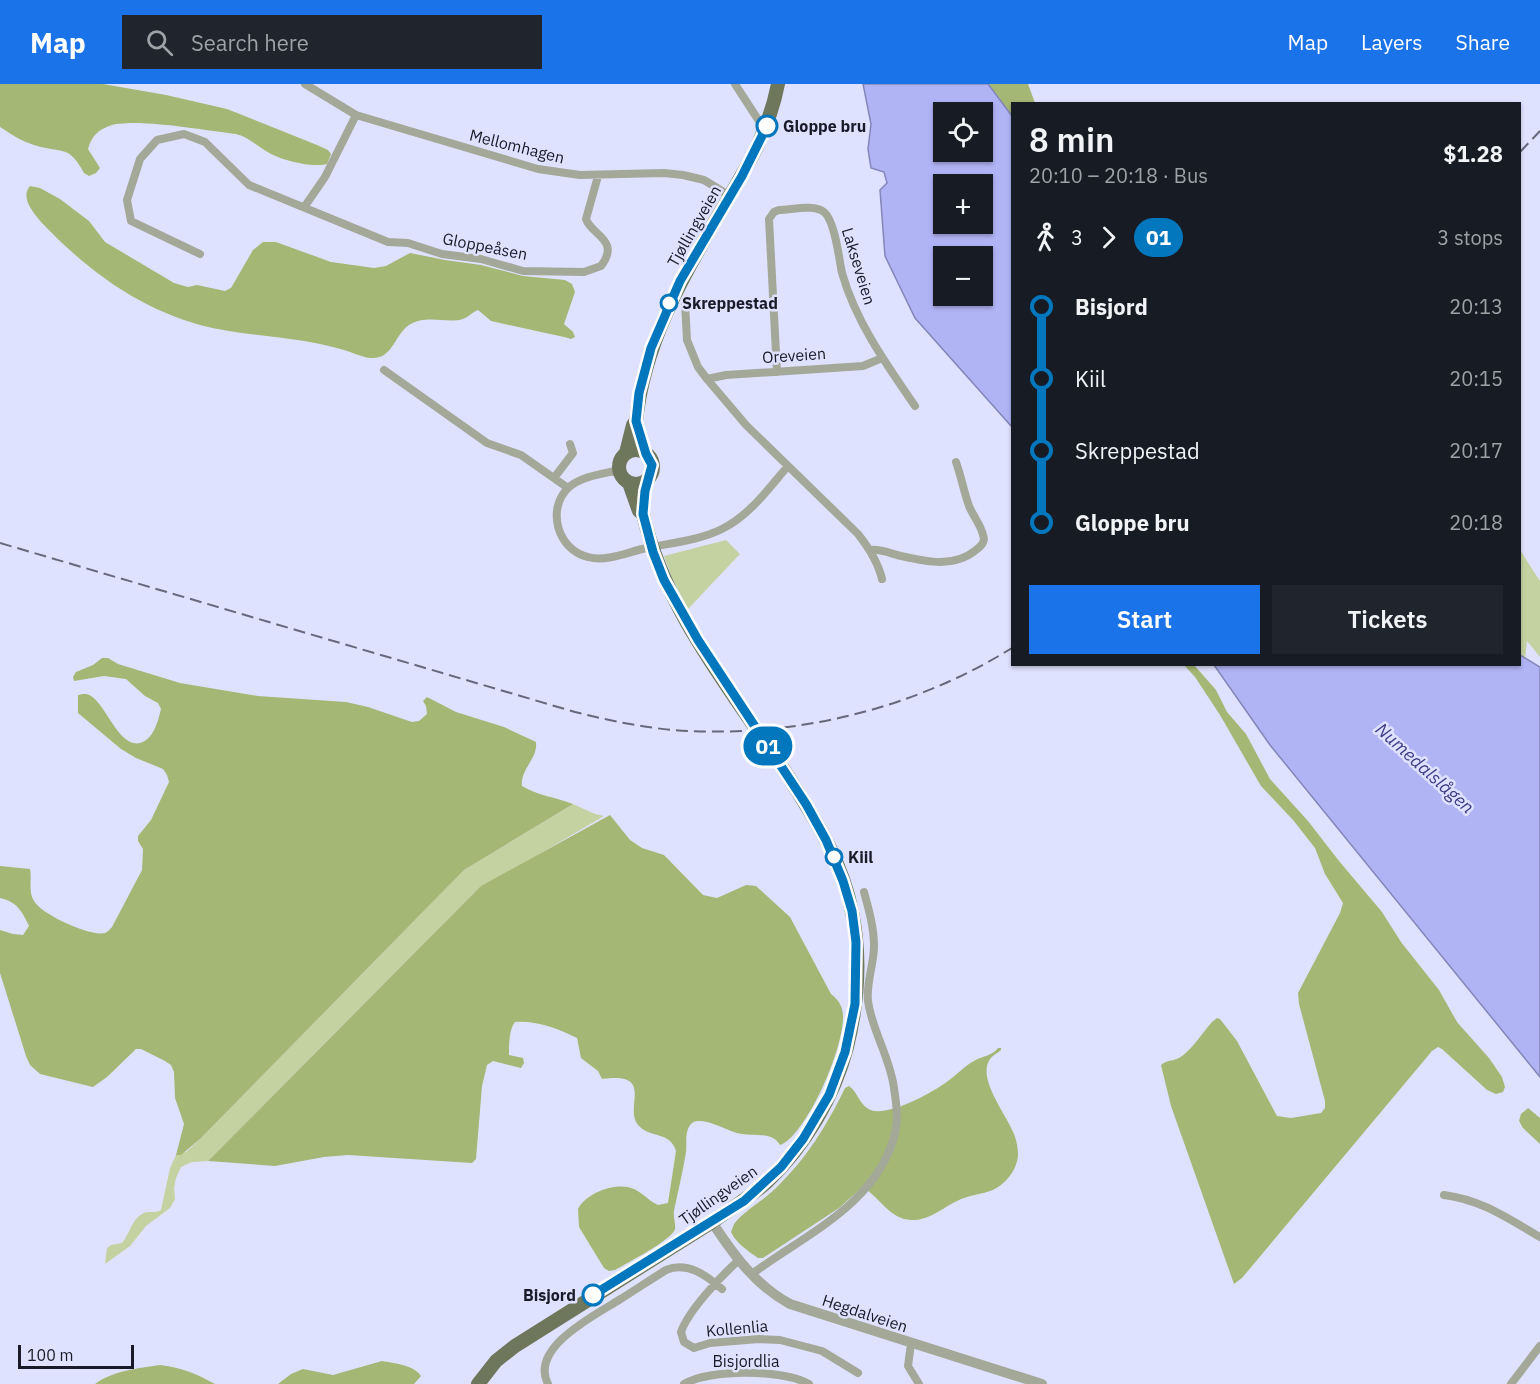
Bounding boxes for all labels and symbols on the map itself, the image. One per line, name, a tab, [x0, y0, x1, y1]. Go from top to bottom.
marker: Gloppe bru	[756, 115, 778, 137]
place label: Gloppe bru	[783, 116, 866, 136]
street label: Mellomhagen	[467, 125, 567, 167]
street label: Tjøllingveien	[663, 182, 725, 270]
street label: Lakseveien	[838, 225, 880, 307]
street label: Gloppeåsen	[441, 228, 529, 264]
place label: Skreppestad	[682, 293, 778, 313]
marker: Skreppestad	[660, 294, 678, 312]
street label: Oreveien	[761, 343, 827, 367]
water label: Numedalslågen	[1371, 718, 1479, 818]
line badge: 01	[741, 726, 795, 766]
place label: Kiil	[848, 847, 873, 867]
marker: Kiil	[825, 848, 843, 866]
street label: Tjøllingveien	[675, 1161, 761, 1229]
marker: Bisjord	[582, 1284, 604, 1306]
place label: Bisjord	[523, 1285, 576, 1305]
street label: Hegdalveien	[820, 1290, 910, 1336]
street label: Kollenlia	[705, 1315, 769, 1341]
scale bar	[18, 1342, 134, 1370]
street label: Bisjordlia	[712, 1351, 780, 1371]

